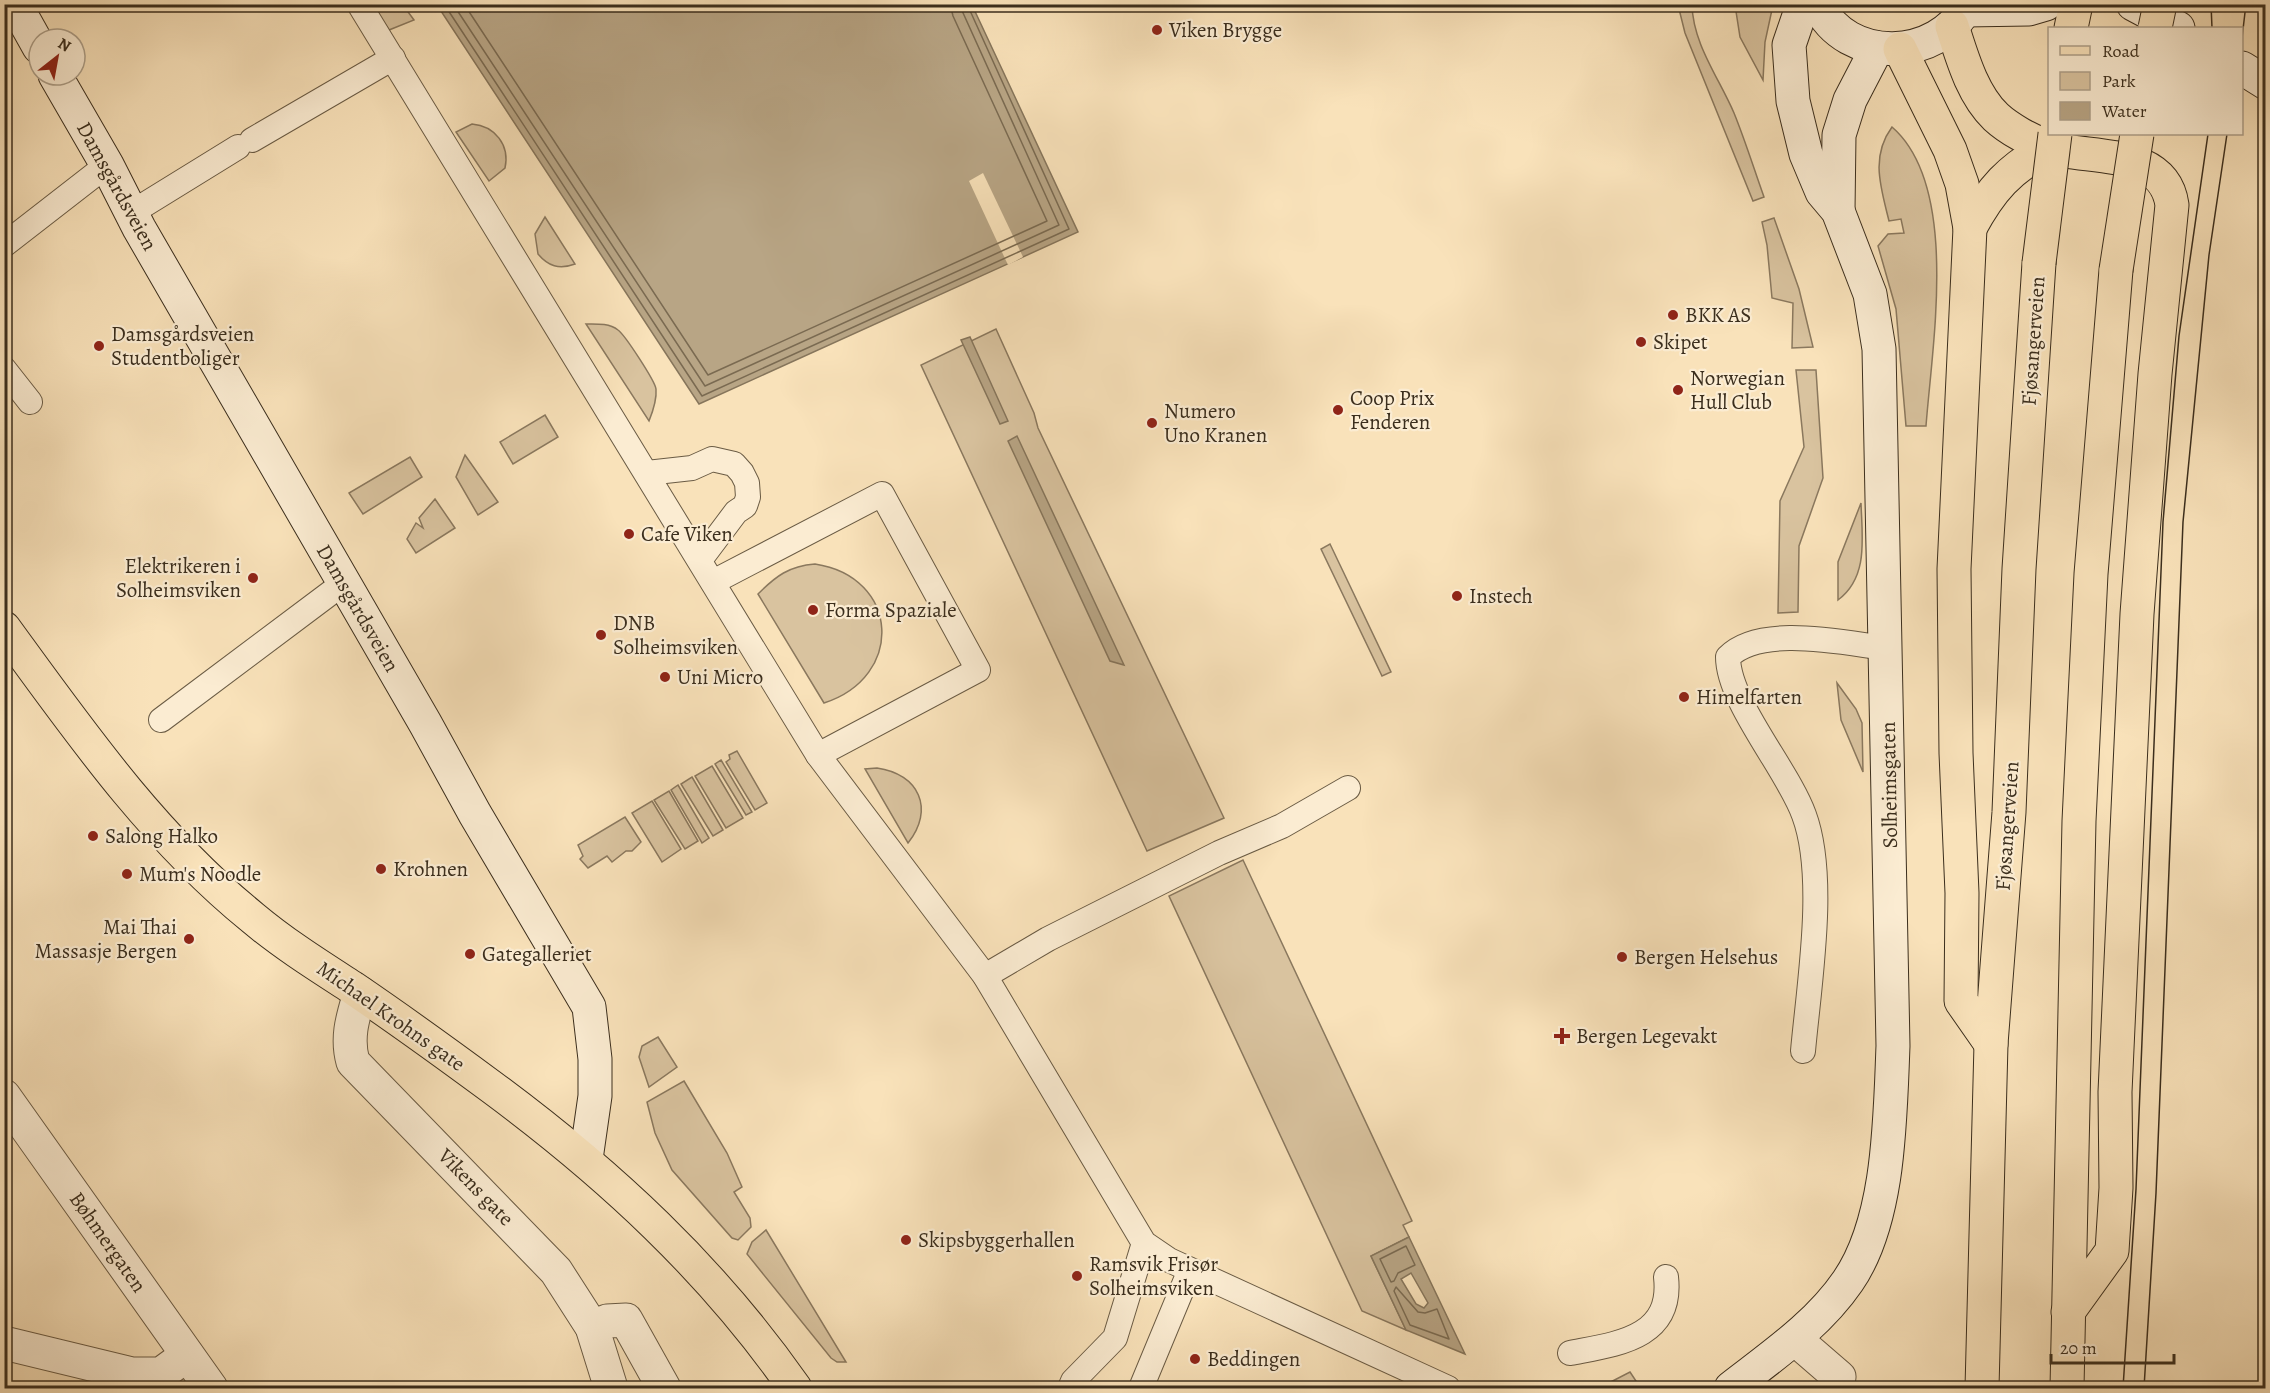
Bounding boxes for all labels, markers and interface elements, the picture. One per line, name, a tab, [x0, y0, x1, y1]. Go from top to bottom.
place label: Viken Brygge	[1168, 16, 1282, 44]
marker: Viken Brygge	[1150, 23, 1164, 37]
north arrow	[27, 27, 87, 87]
legend	[2048, 27, 2243, 135]
text: N	[54, 33, 75, 58]
text: Road	[2102, 39, 2140, 63]
text: Park	[2102, 69, 2136, 93]
text: Water	[2101, 99, 2147, 123]
street label: Damsgårdsveien	[70, 117, 164, 255]
street label: Fjøsangerveien	[2015, 275, 2051, 407]
place label: BKK AS	[1685, 301, 1751, 329]
marker: BKK AS	[1666, 308, 1680, 322]
place label: Damsgårdsveien Studentboliger	[111, 320, 254, 372]
place label: Skipet	[1653, 328, 1708, 356]
marker: Skipet	[1634, 335, 1648, 349]
marker: Damsgårdsveien Studentboliger	[92, 339, 106, 353]
place label: Norwegian Hull Club	[1690, 364, 1785, 416]
marker: Norwegian Hull Club	[1671, 383, 1685, 397]
place label: Coop Prix Fenderen	[1350, 384, 1434, 436]
place label: Numero Uno Kranen	[1164, 397, 1267, 449]
marker: Coop Prix Fenderen	[1331, 403, 1345, 417]
marker: Numero Uno Kranen	[1145, 416, 1159, 430]
place label: Cafe Viken	[641, 520, 733, 548]
marker: Cafe Viken	[622, 527, 636, 541]
street label: Damsgårdsveien	[310, 539, 406, 677]
place label: Elektrikeren i Solheimsviken	[116, 552, 241, 604]
marker: Elektrikeren i Solheimsviken	[246, 571, 260, 585]
place label: Instech	[1469, 582, 1533, 610]
marker: Instech	[1450, 589, 1464, 603]
place label: Forma Spaziale	[825, 596, 957, 624]
marker: Forma Spaziale	[806, 603, 820, 617]
place label: DNB Solheimsviken	[613, 609, 738, 661]
marker: DNB Solheimsviken	[594, 628, 608, 642]
place label: Uni Micro	[677, 663, 763, 691]
marker: Uni Micro	[658, 670, 672, 684]
place label: Himelfarten	[1696, 683, 1802, 711]
marker: Himelfarten	[1677, 690, 1691, 704]
street label: Solheimsgaten	[1874, 721, 1904, 849]
street label: Fjøsangerveien	[1989, 760, 2025, 892]
place label: Salong Halko	[105, 822, 218, 850]
marker: Salong Halko	[86, 829, 100, 843]
place label: Krohnen	[393, 855, 468, 883]
place label: Mum's Noodle	[139, 860, 261, 888]
marker: Krohnen	[374, 862, 388, 876]
marker: Mum's Noodle	[120, 867, 134, 881]
place label: Mai Thai Massasje Bergen	[34, 913, 177, 965]
marker: Mai Thai Massasje Bergen	[182, 932, 196, 946]
place label: Gategalleriet	[482, 940, 592, 968]
place label: Bergen Helsehus	[1634, 943, 1778, 971]
marker: Gategalleriet	[463, 947, 477, 961]
marker: Bergen Helsehus	[1615, 950, 1629, 964]
street label: Michael Krohns gate	[311, 954, 471, 1078]
place label: Bergen Legevakt	[1576, 1022, 1717, 1050]
marker: Bergen Legevakt	[1553, 1027, 1571, 1045]
street label: Vikens gate	[431, 1141, 520, 1232]
street label: Bøhmergaten	[63, 1186, 153, 1298]
place label: Skipsbyggerhallen	[918, 1226, 1075, 1254]
marker: Skipsbyggerhallen	[899, 1233, 913, 1247]
place label: Ramsvik Frisør Solheimsviken	[1089, 1250, 1218, 1302]
marker: Ramsvik Frisør Solheimsviken	[1070, 1269, 1084, 1283]
scale bar	[2051, 1327, 2174, 1365]
text: 20 m	[2060, 1336, 2097, 1360]
place label: Beddingen	[1207, 1345, 1300, 1373]
marker: Beddingen	[1188, 1352, 1202, 1366]

